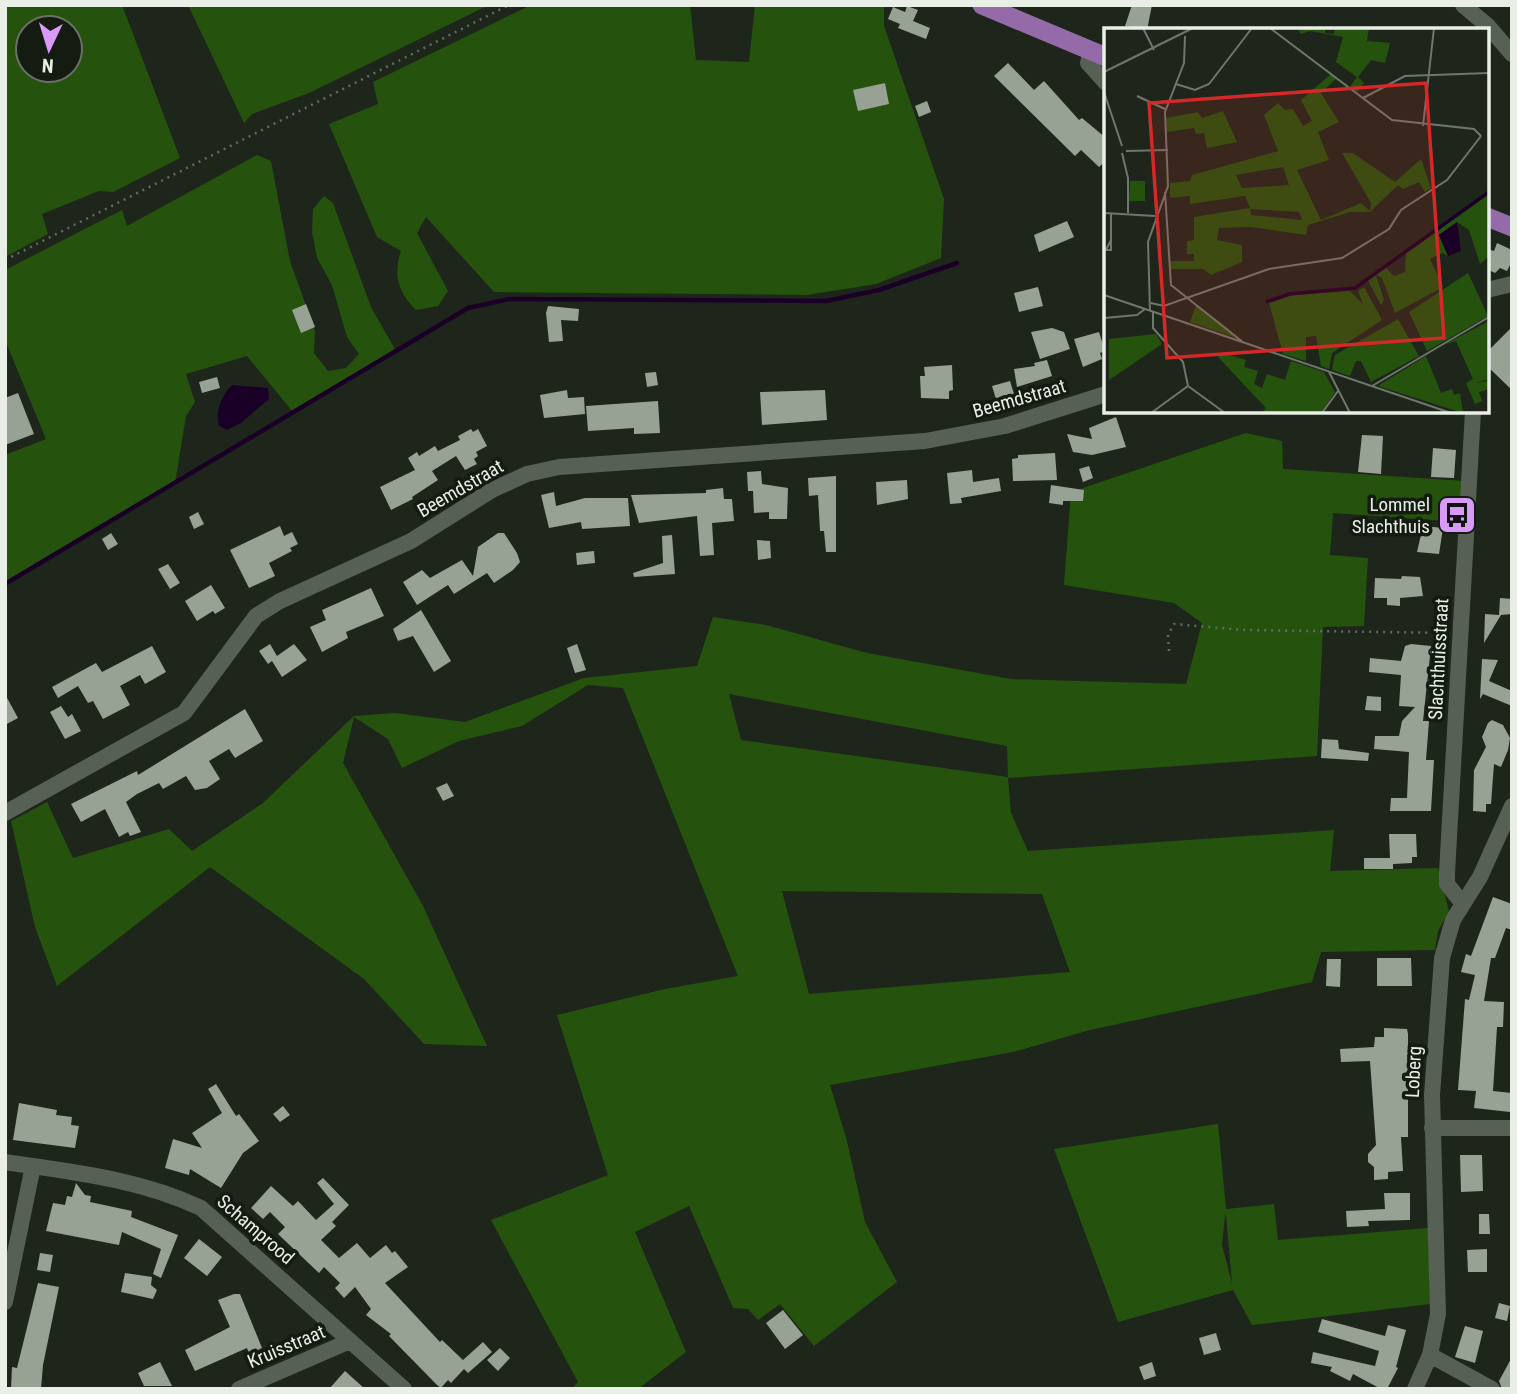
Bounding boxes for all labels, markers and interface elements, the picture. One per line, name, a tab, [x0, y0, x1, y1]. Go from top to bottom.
north arrow	[14, 14, 84, 84]
inset map	[1104, 28, 1489, 413]
text: N	[41, 54, 54, 77]
street label: Beemdstraat	[970, 374, 1068, 423]
street label: Beemdstraat	[413, 455, 507, 522]
place label: Lommel Slachthuis	[1352, 493, 1430, 538]
bus stop icon: Lommel Slachthuis	[1436, 494, 1478, 536]
street label: Slachthuisstraat	[1424, 598, 1453, 720]
street label: Loberg	[1401, 1046, 1426, 1099]
street label: Schamprood	[212, 1190, 299, 1269]
street label: Kruisstraat	[244, 1320, 328, 1373]

